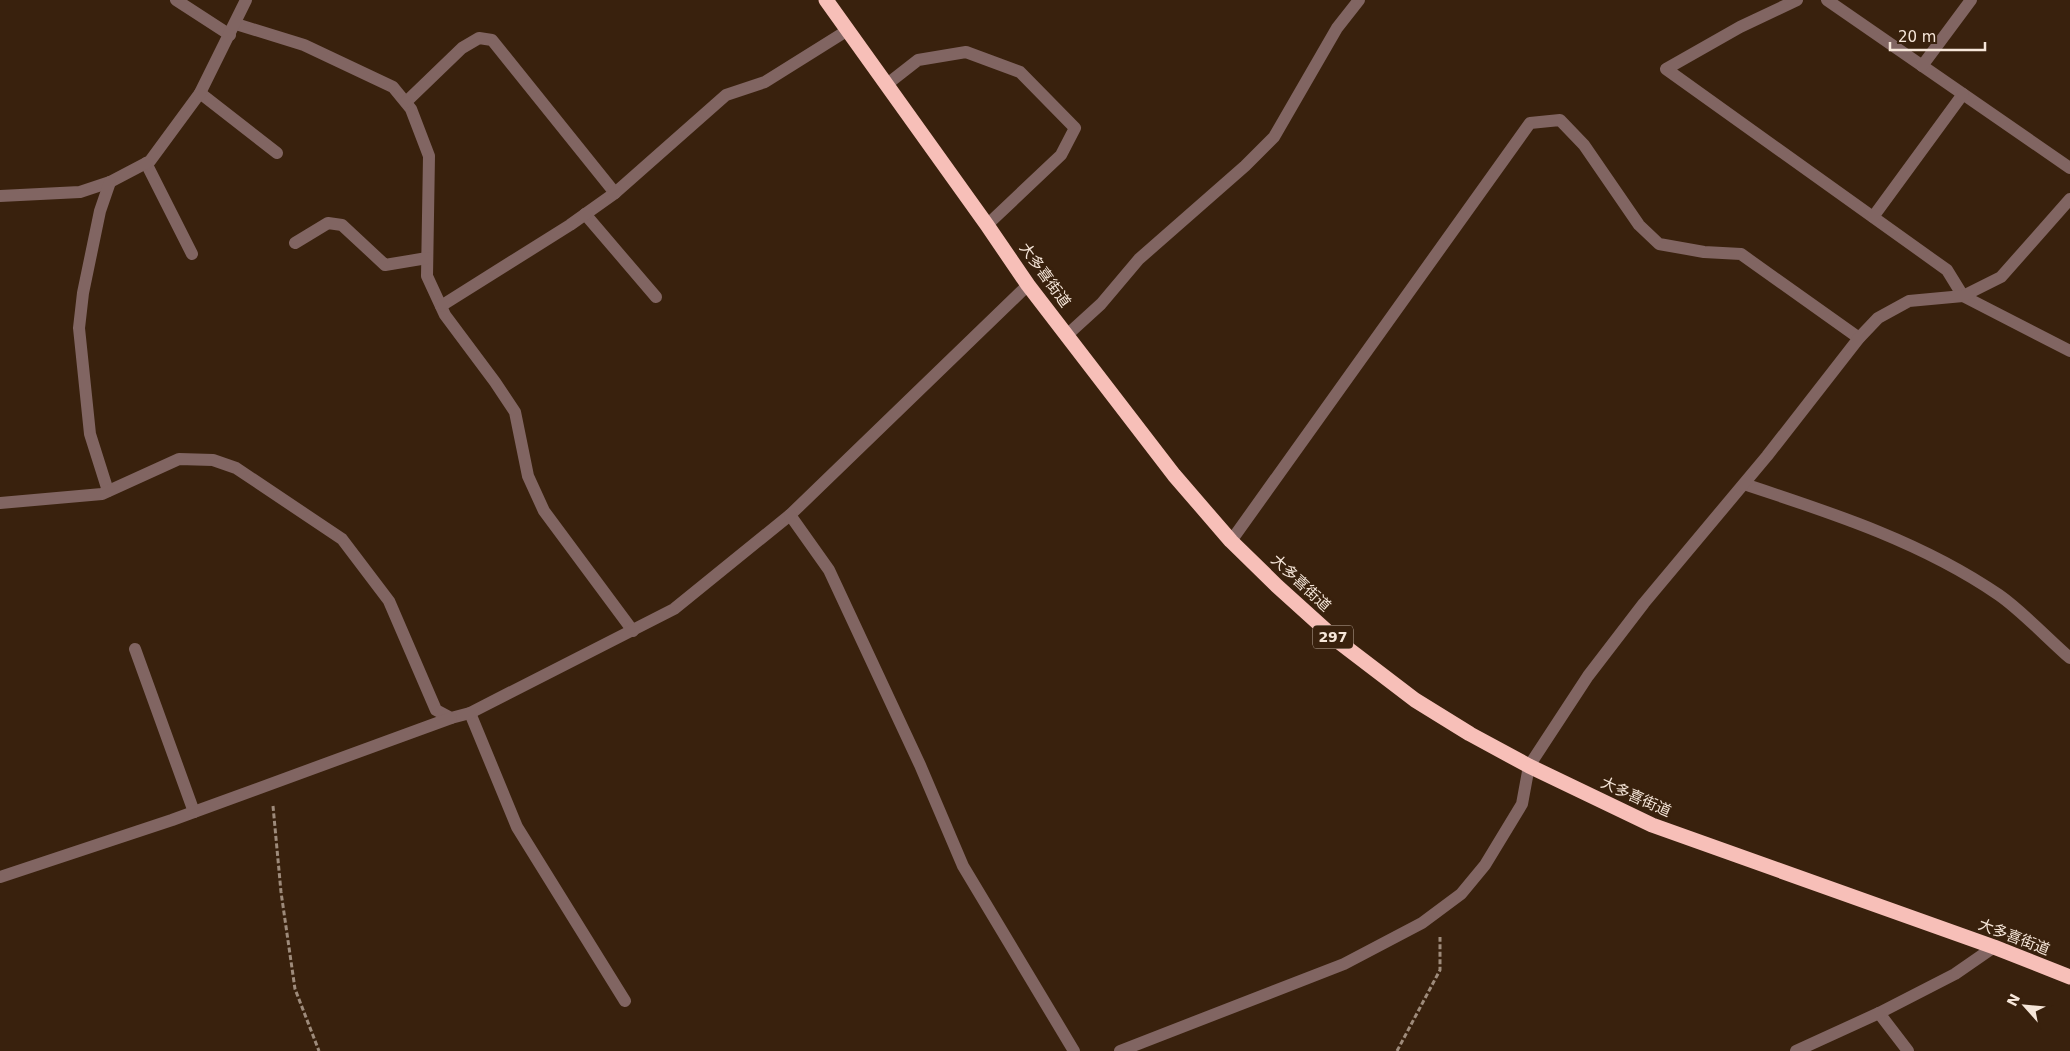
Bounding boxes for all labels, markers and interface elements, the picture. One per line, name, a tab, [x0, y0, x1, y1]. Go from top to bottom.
scale bar	[1890, 20, 1985, 52]
text: 20 m	[1898, 28, 1936, 46]
street label: 大多喜街道	[1016, 239, 1074, 311]
street label: 大多喜街道	[1267, 551, 1335, 615]
road number: 297	[1313, 626, 1353, 649]
street label: 大多喜街道	[1598, 774, 1674, 820]
street label: 大多喜街道	[1976, 915, 2052, 959]
north arrow	[2000, 981, 2050, 1031]
text: N	[2004, 991, 2023, 1009]

